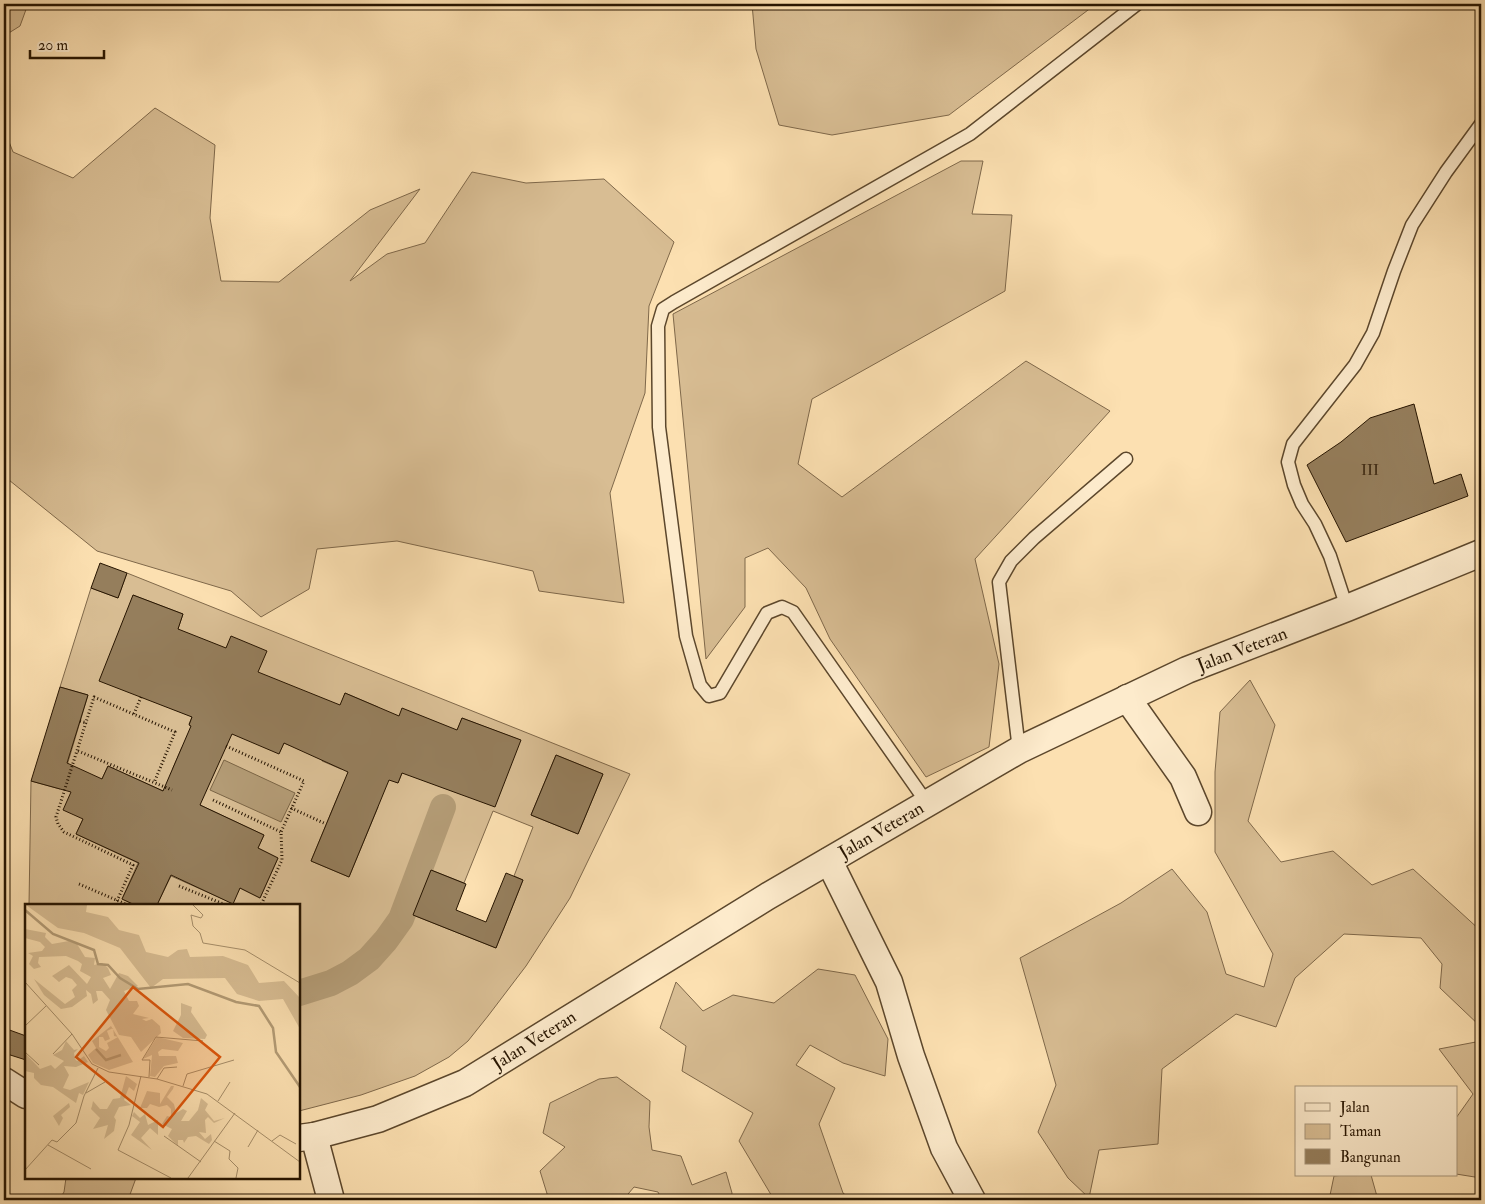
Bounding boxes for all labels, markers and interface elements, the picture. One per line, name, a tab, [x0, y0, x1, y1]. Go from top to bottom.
scale bar	[30, 28, 104, 60]
text: 20 m	[38, 36, 68, 55]
house number: III	[1361, 461, 1379, 480]
street label: Jalan Veteran	[1193, 622, 1291, 678]
street label: Jalan Veteran	[834, 797, 928, 865]
inset map	[25, 904, 300, 1179]
street label: Jalan Veteran	[487, 1006, 581, 1076]
legend	[1295, 1086, 1458, 1176]
text: Jalan	[1339, 1098, 1370, 1118]
text: Taman	[1340, 1122, 1381, 1141]
text: Bangunan	[1340, 1148, 1401, 1167]

